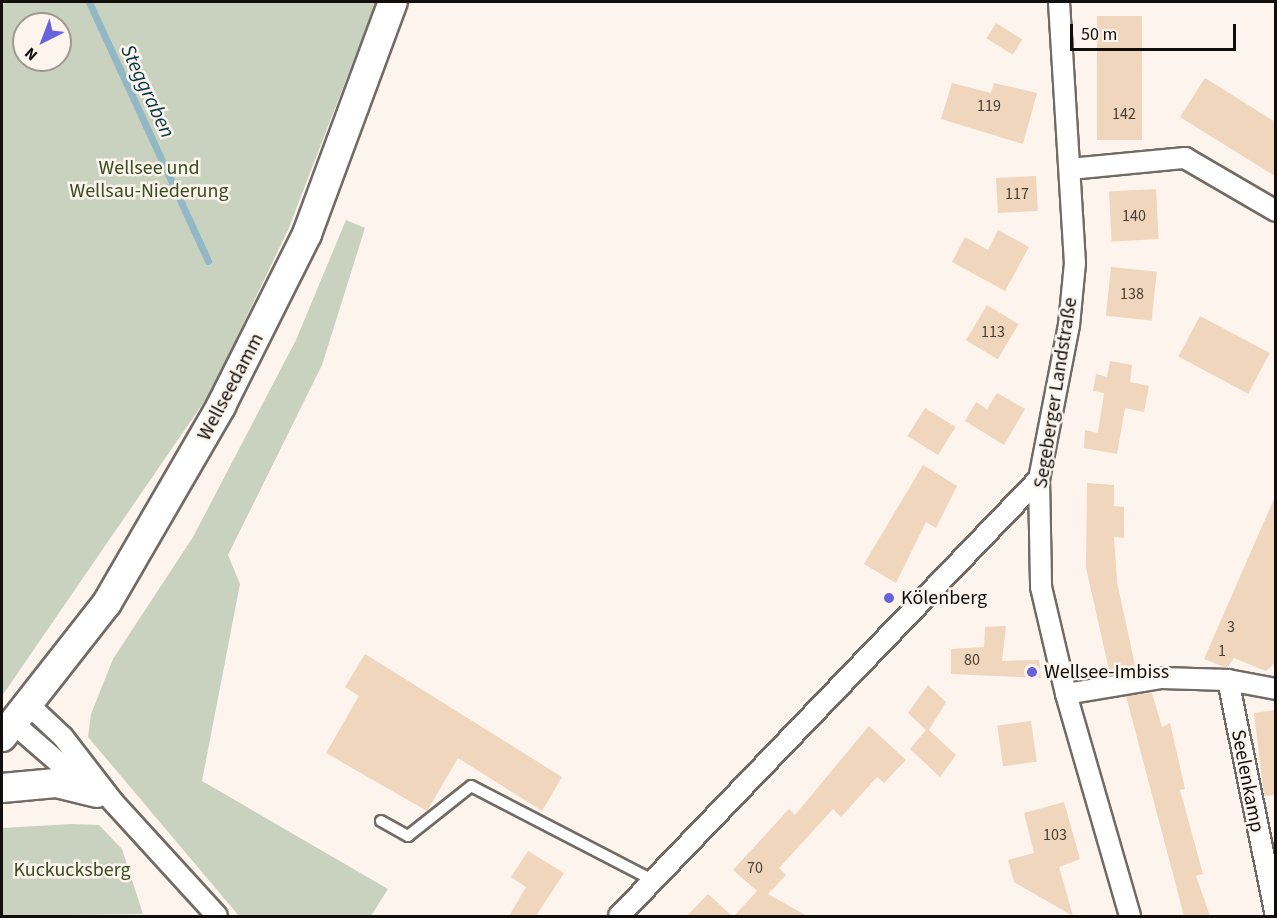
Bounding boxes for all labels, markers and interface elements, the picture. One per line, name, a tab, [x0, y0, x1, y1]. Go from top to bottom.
north arrow	[12, 12, 72, 72]
scale bar	[1073, 12, 1240, 50]
text: 50 m	[1081, 22, 1117, 47]
water label: Steggraben	[115, 40, 181, 142]
text: N	[20, 42, 43, 66]
house number: 119	[977, 96, 1001, 116]
house number: 142	[1112, 104, 1136, 124]
park label: Wellsee und Wellsau-Niederung	[69, 156, 229, 203]
house number: 117	[1005, 184, 1029, 204]
house number: 140	[1122, 206, 1146, 226]
house number: 138	[1120, 284, 1144, 304]
street label: Segeberger Landstraße	[1029, 296, 1083, 490]
house number: 113	[981, 322, 1005, 342]
street label: Wellseedamm	[193, 329, 269, 445]
place label: Kölenberg	[901, 586, 987, 610]
marker: Kölenberg	[882, 591, 896, 605]
house number: 3	[1227, 617, 1235, 637]
house number: 1	[1218, 641, 1226, 661]
house number: 80	[964, 650, 980, 670]
place label: Wellsee-Imbiss	[1044, 660, 1169, 684]
marker: Wellsee-Imbiss	[1025, 665, 1039, 679]
street label: Seelenkamp	[1225, 728, 1269, 834]
house number: 103	[1043, 825, 1067, 845]
park label: Kuckucksberg	[13, 858, 131, 882]
house number: 70	[747, 858, 763, 878]

